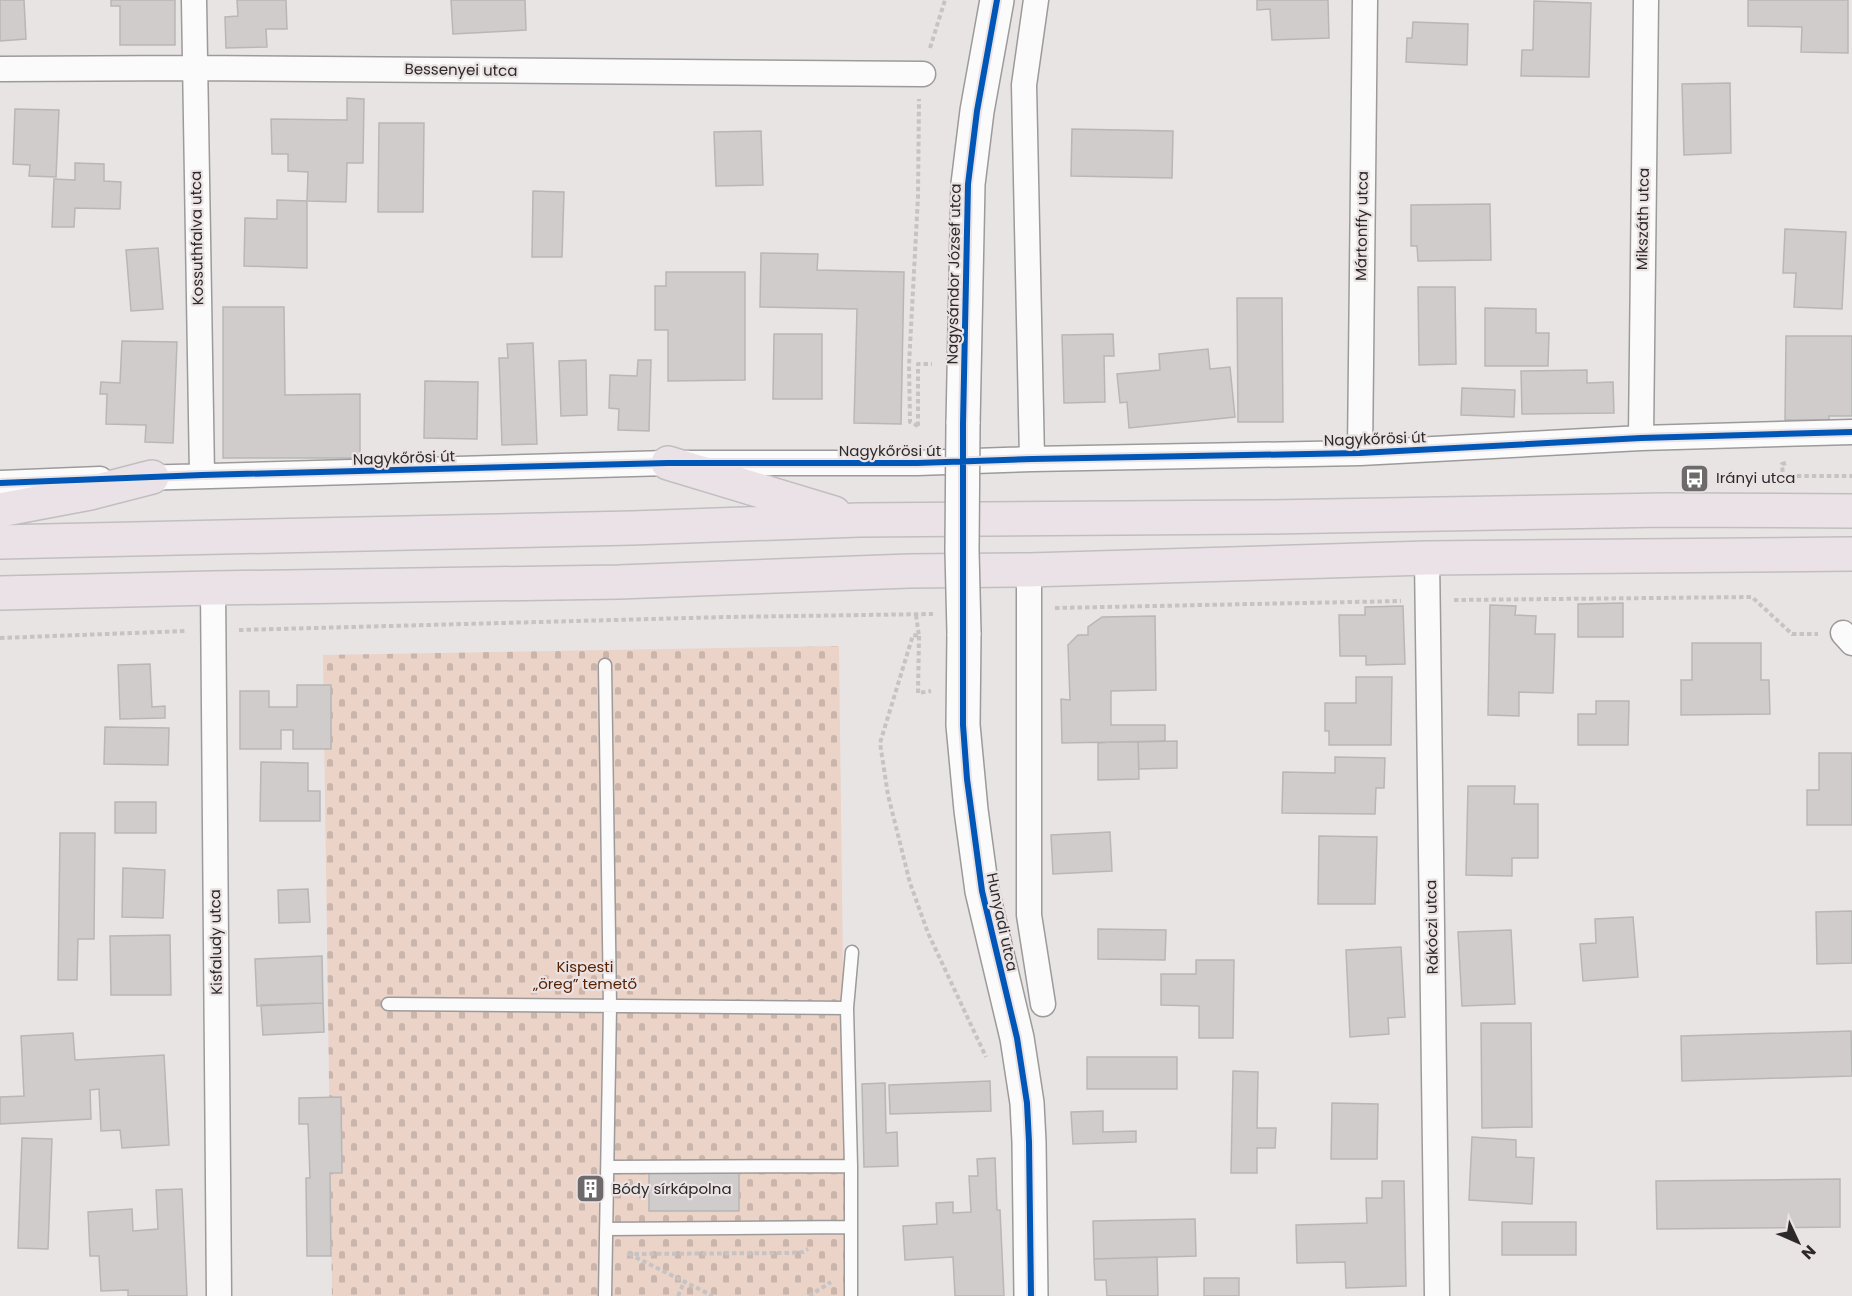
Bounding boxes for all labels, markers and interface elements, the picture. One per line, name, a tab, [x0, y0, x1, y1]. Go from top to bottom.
street label: Bessenyei utca	[404, 58, 518, 81]
street label: Mikszáth utca	[1631, 168, 1654, 270]
street label: Kossuthfalva utca	[185, 171, 208, 305]
street label: Mártonffy utca	[1350, 171, 1373, 281]
street label: Nagysándor József utca	[941, 183, 966, 365]
street label: Nagykőrösi út	[1323, 426, 1427, 451]
street label: Nagykőrösi út	[839, 440, 941, 461]
street label: Nagykőrösi út	[352, 445, 456, 470]
bus stop icon: Irányi utca	[1679, 462, 1711, 494]
place label: Irányi utca	[1716, 467, 1795, 488]
street label: Hunyadi utca	[982, 871, 1023, 973]
street label: Rákóczi utca	[1420, 880, 1443, 974]
street label: Kisfaludy utca	[204, 889, 227, 995]
park label: Kispesti „öreg” temető	[532, 956, 637, 994]
building icon: Bódy sírkápolna	[575, 1173, 607, 1205]
place label: Bódy sírkápolna	[612, 1178, 732, 1199]
north arrow	[1768, 1212, 1828, 1272]
text: N	[1796, 1240, 1821, 1264]

